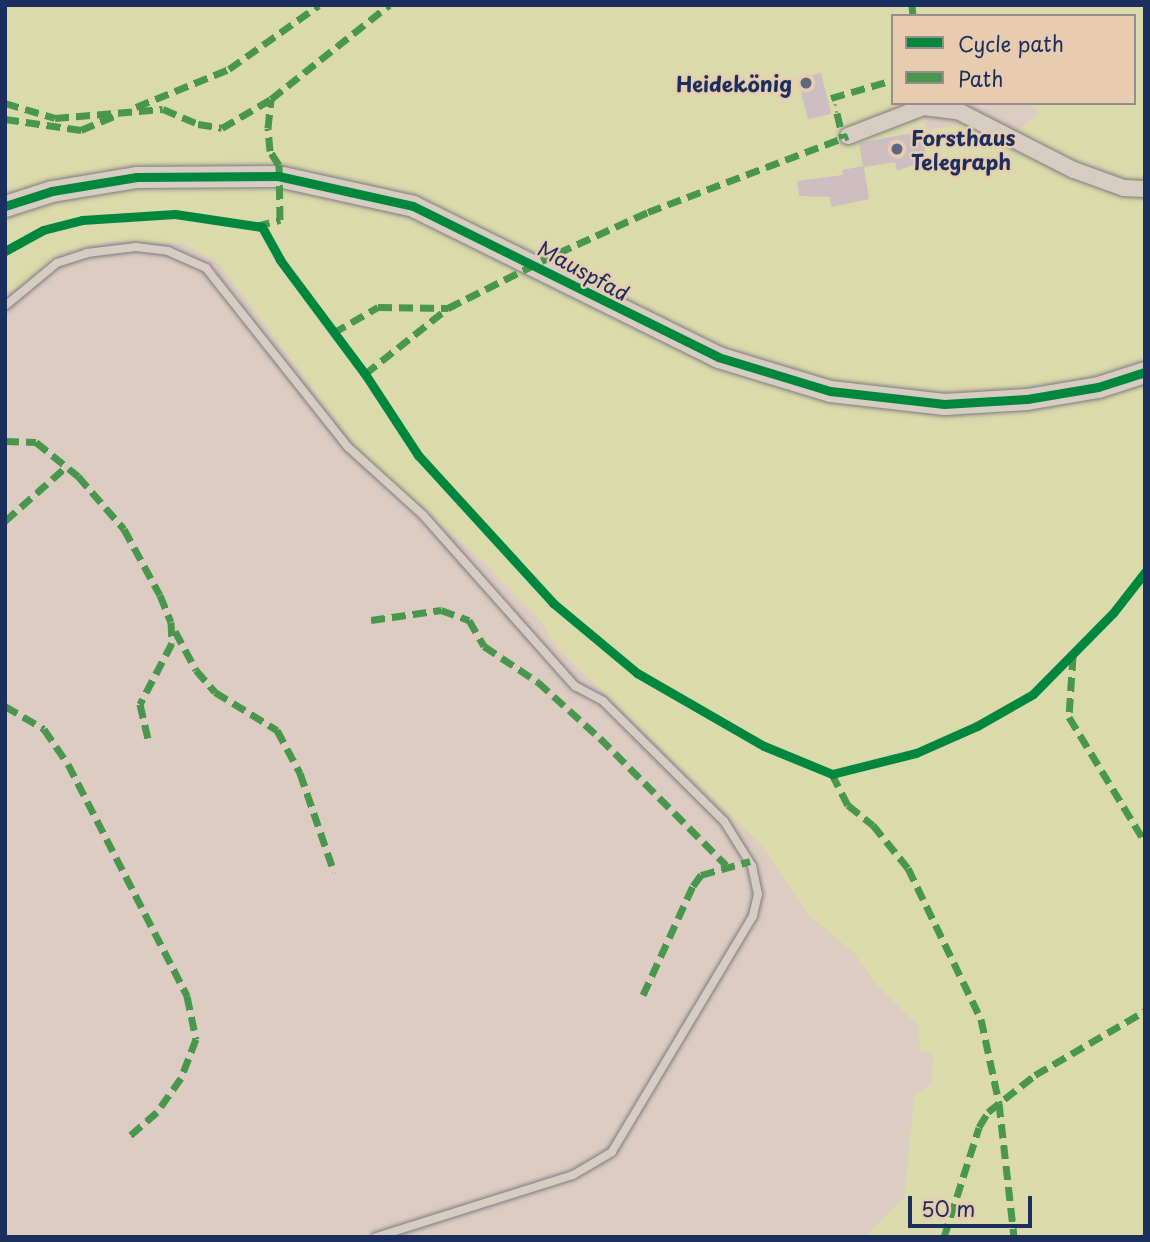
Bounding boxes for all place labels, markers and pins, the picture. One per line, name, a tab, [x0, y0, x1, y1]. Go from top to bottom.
place label: Heidekönig	[676, 70, 792, 96]
marker: Heidekönig	[798, 75, 814, 91]
place label: Forsthaus Telegraph	[911, 124, 1016, 174]
marker: Forsthaus Telegraph	[889, 141, 905, 157]

